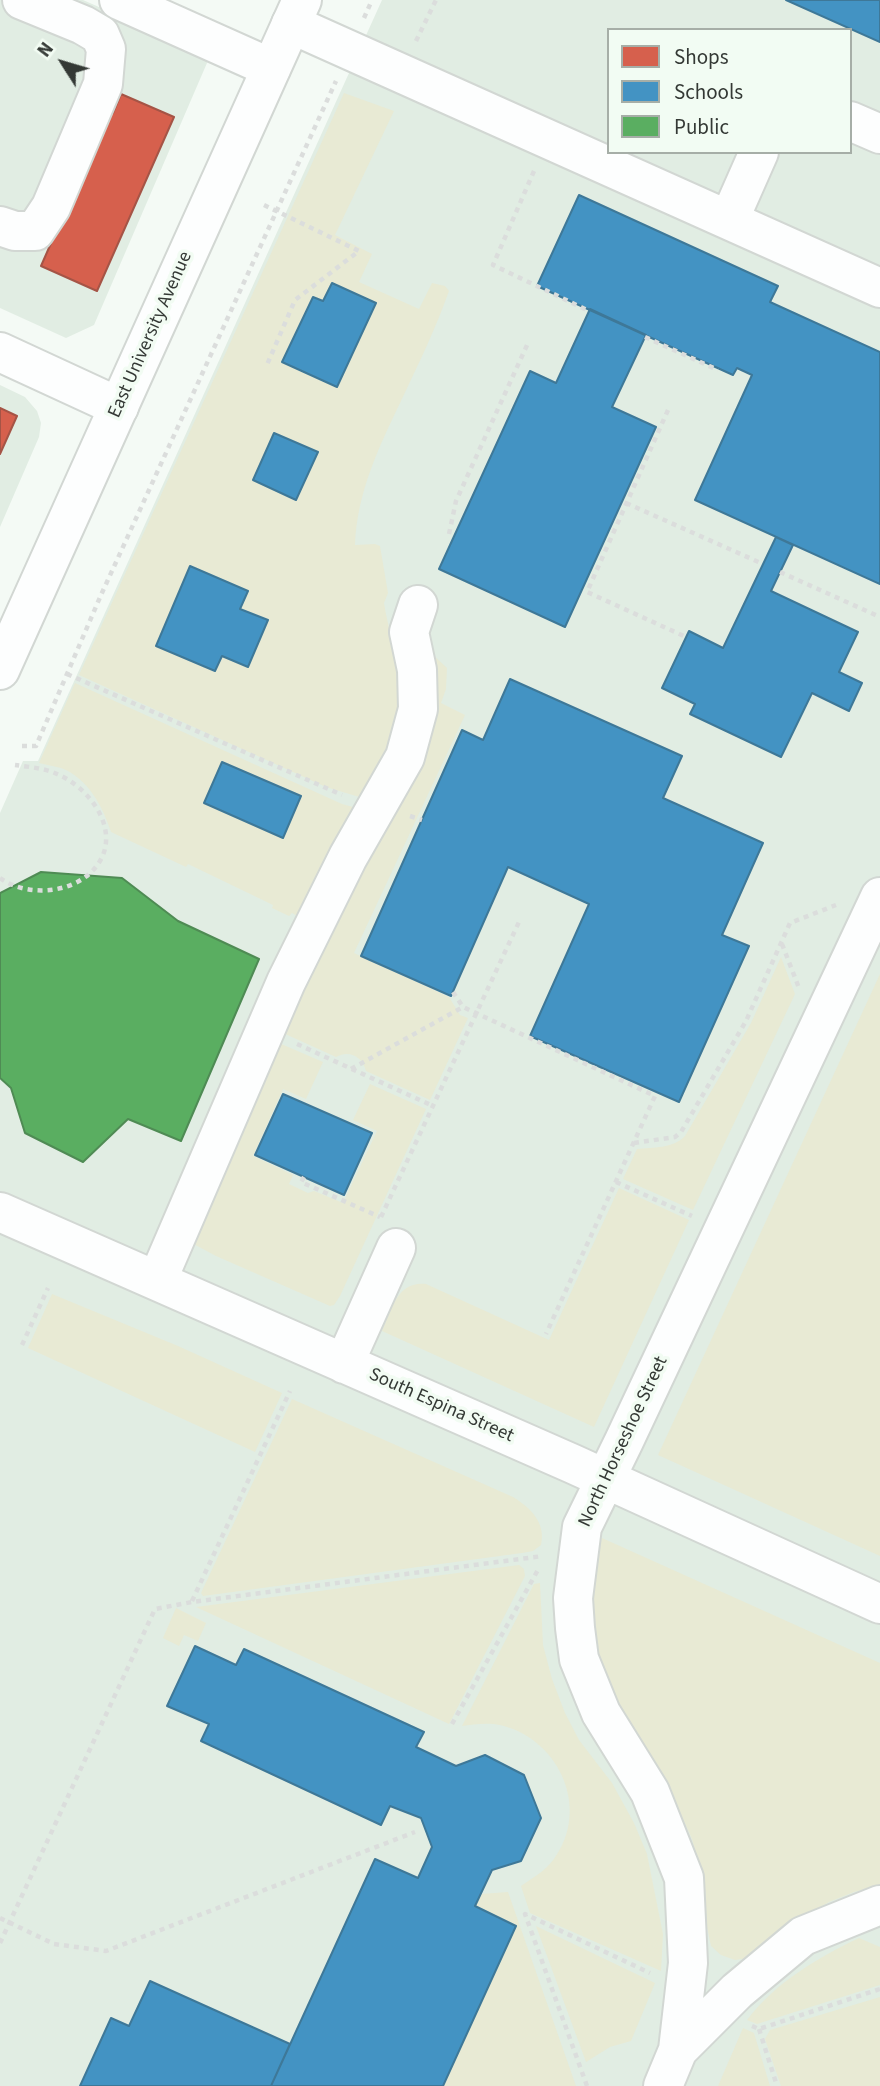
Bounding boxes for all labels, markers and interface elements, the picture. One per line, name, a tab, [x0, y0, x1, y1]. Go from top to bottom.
north arrow	[28, 28, 98, 98]
legend	[607, 28, 852, 154]
text: N	[31, 37, 60, 63]
text: Shops	[674, 42, 728, 72]
text: Schools	[674, 77, 743, 107]
text: Public	[674, 112, 729, 142]
street label: East University Avenue	[104, 248, 198, 422]
street label: North Horseshoe Street	[574, 1353, 674, 1531]
street label: South Espina Street	[365, 1364, 517, 1448]

